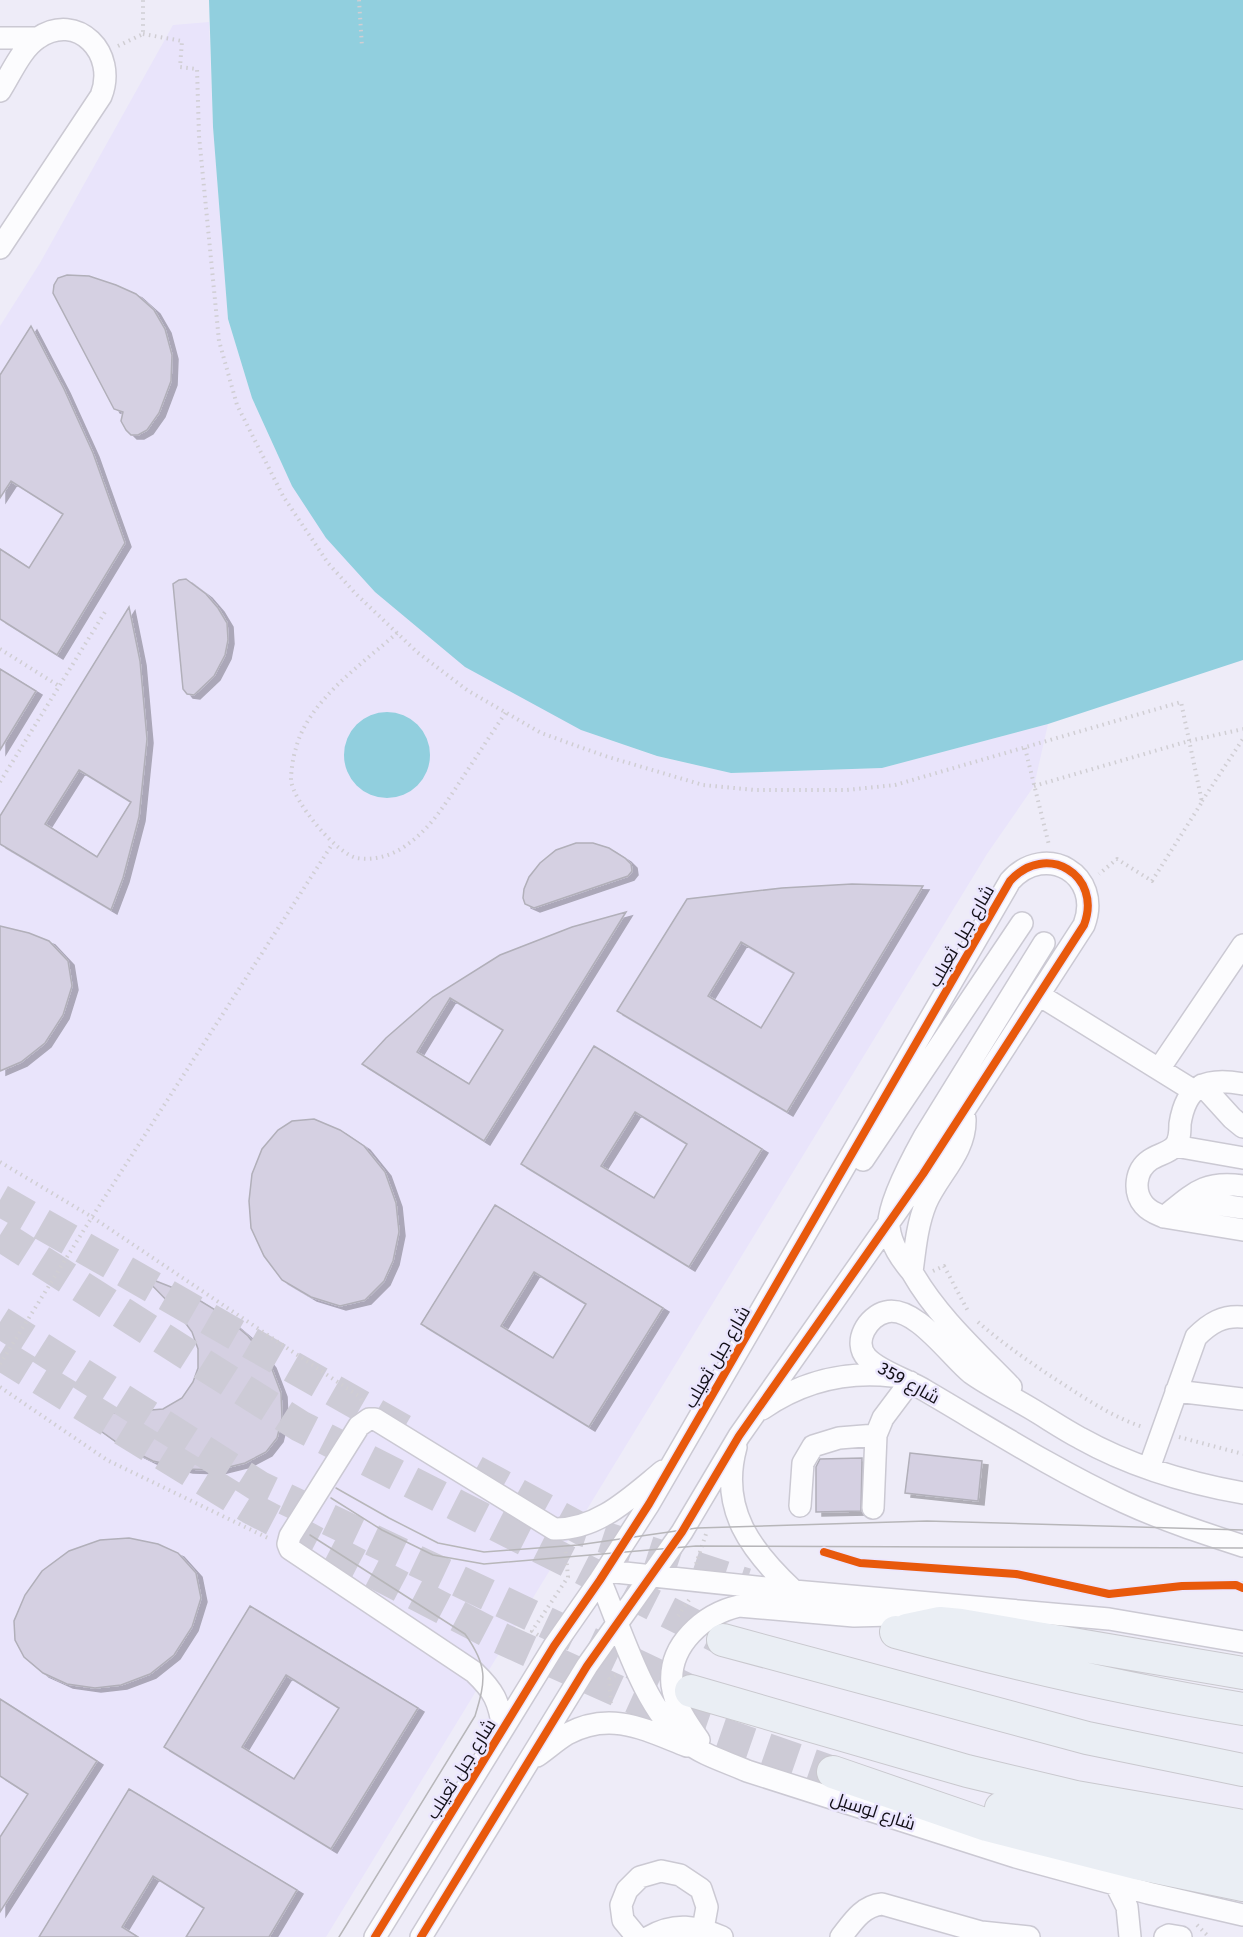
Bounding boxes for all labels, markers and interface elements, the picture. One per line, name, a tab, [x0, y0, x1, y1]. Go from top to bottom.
street label: شارع جبل ثعيلب	[923, 881, 1000, 991]
street label: شارع جبل ثعيلب	[679, 1302, 756, 1412]
street label: شارع 359	[874, 1357, 944, 1410]
street label: شارع جبل ثعيلب	[421, 1715, 501, 1824]
street label: شارع لوسيل	[828, 1787, 918, 1836]

